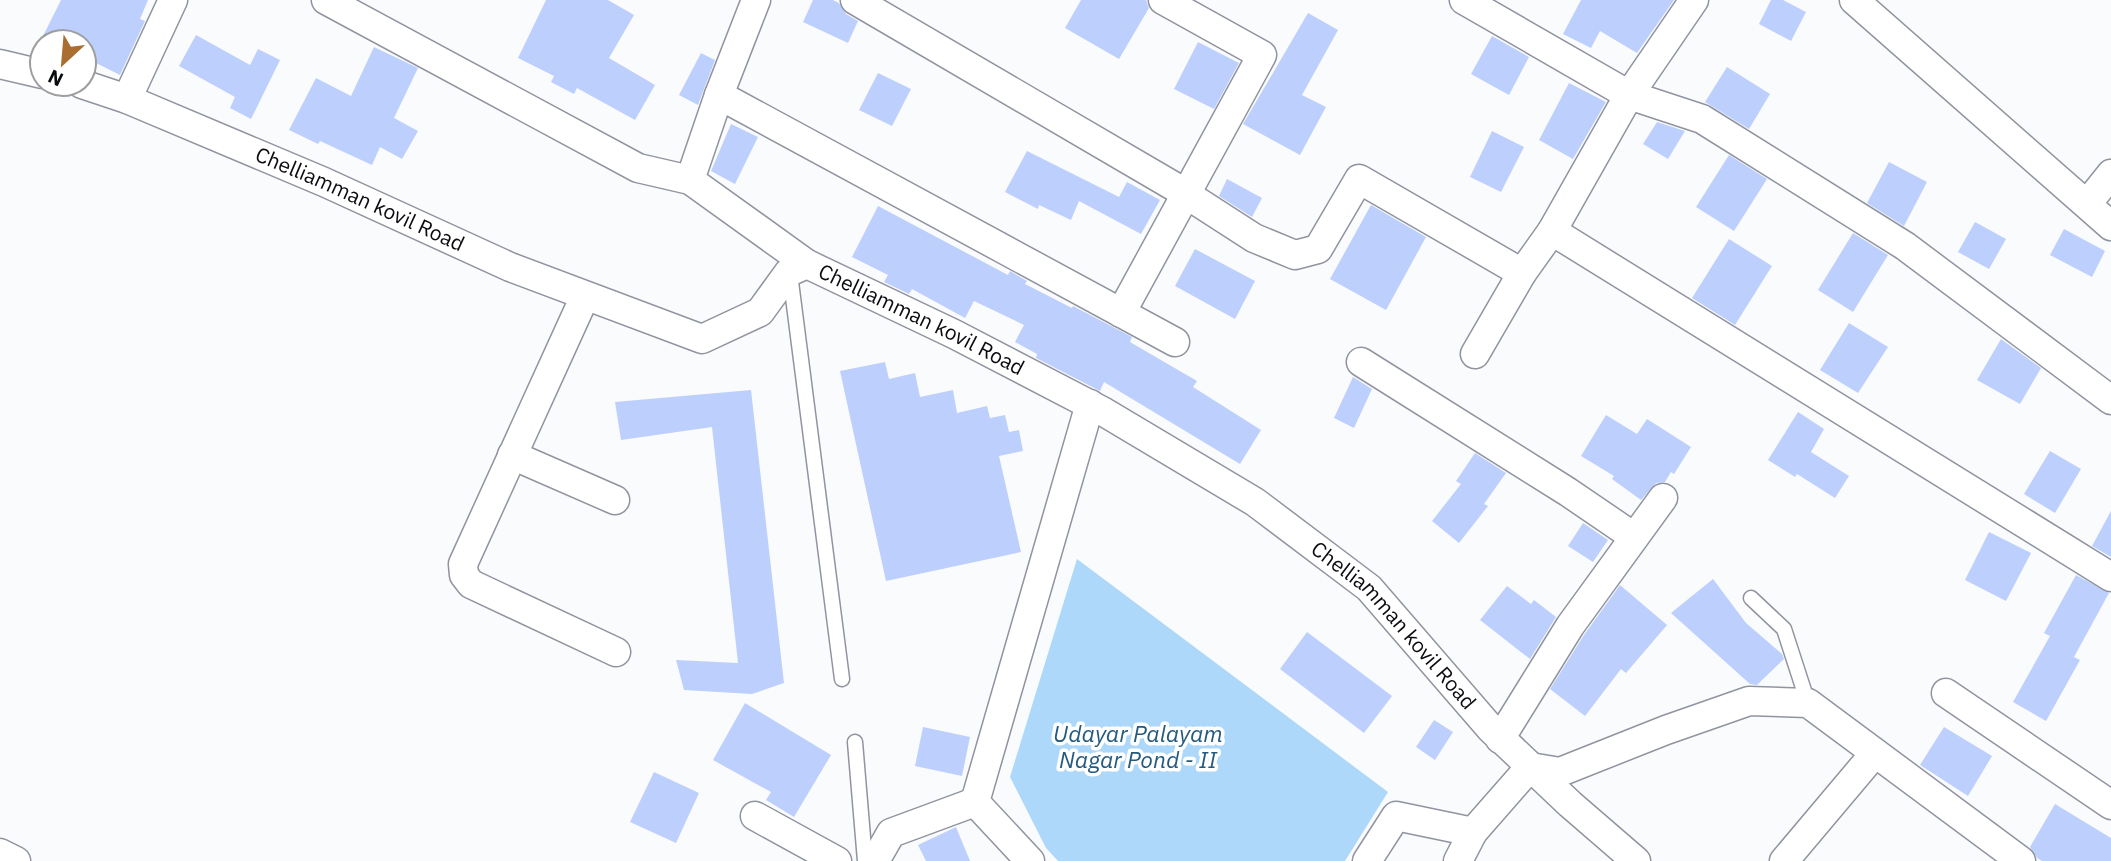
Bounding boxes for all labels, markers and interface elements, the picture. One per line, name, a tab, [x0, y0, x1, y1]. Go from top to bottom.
north arrow	[28, 28, 98, 98]
text: N	[44, 64, 67, 92]
street label: Chelliamman kovil Road	[251, 140, 469, 257]
street label: Chelliamman kovil Road	[814, 257, 1030, 381]
street label: Chelliamman kovil Road	[1306, 534, 1483, 715]
water label: Udayar Palayam Nagar Pond - II	[1053, 718, 1223, 774]

